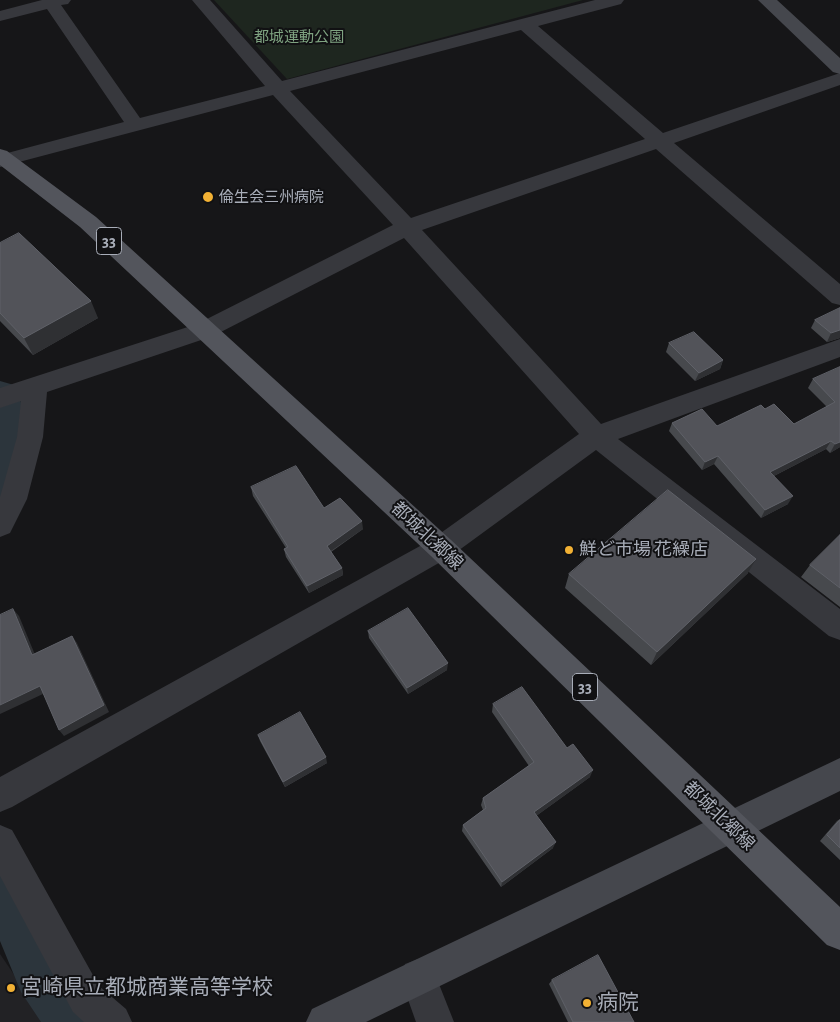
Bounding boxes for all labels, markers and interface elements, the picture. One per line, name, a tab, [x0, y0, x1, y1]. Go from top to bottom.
park label: 都城運動公園	[254, 28, 344, 46]
place label: 倫生会三州病院	[219, 188, 324, 206]
marker: 倫生会三州病院	[201, 190, 215, 204]
road number: 33	[96, 228, 122, 255]
street label: 都城北郷線	[387, 497, 467, 575]
place label: 鮮ど市場 花繰店	[579, 539, 708, 561]
marker: 鮮ど市場 花繰店	[563, 544, 575, 556]
road number: 33	[572, 674, 598, 700]
street label: 都城北郷線	[679, 777, 759, 855]
place label: 宮崎県立都城商業高等学校	[21, 975, 273, 1001]
marker: 宮崎県立都城商業高等学校	[5, 982, 17, 994]
place label: 病院	[597, 990, 639, 1016]
marker: 病院	[581, 997, 593, 1009]

